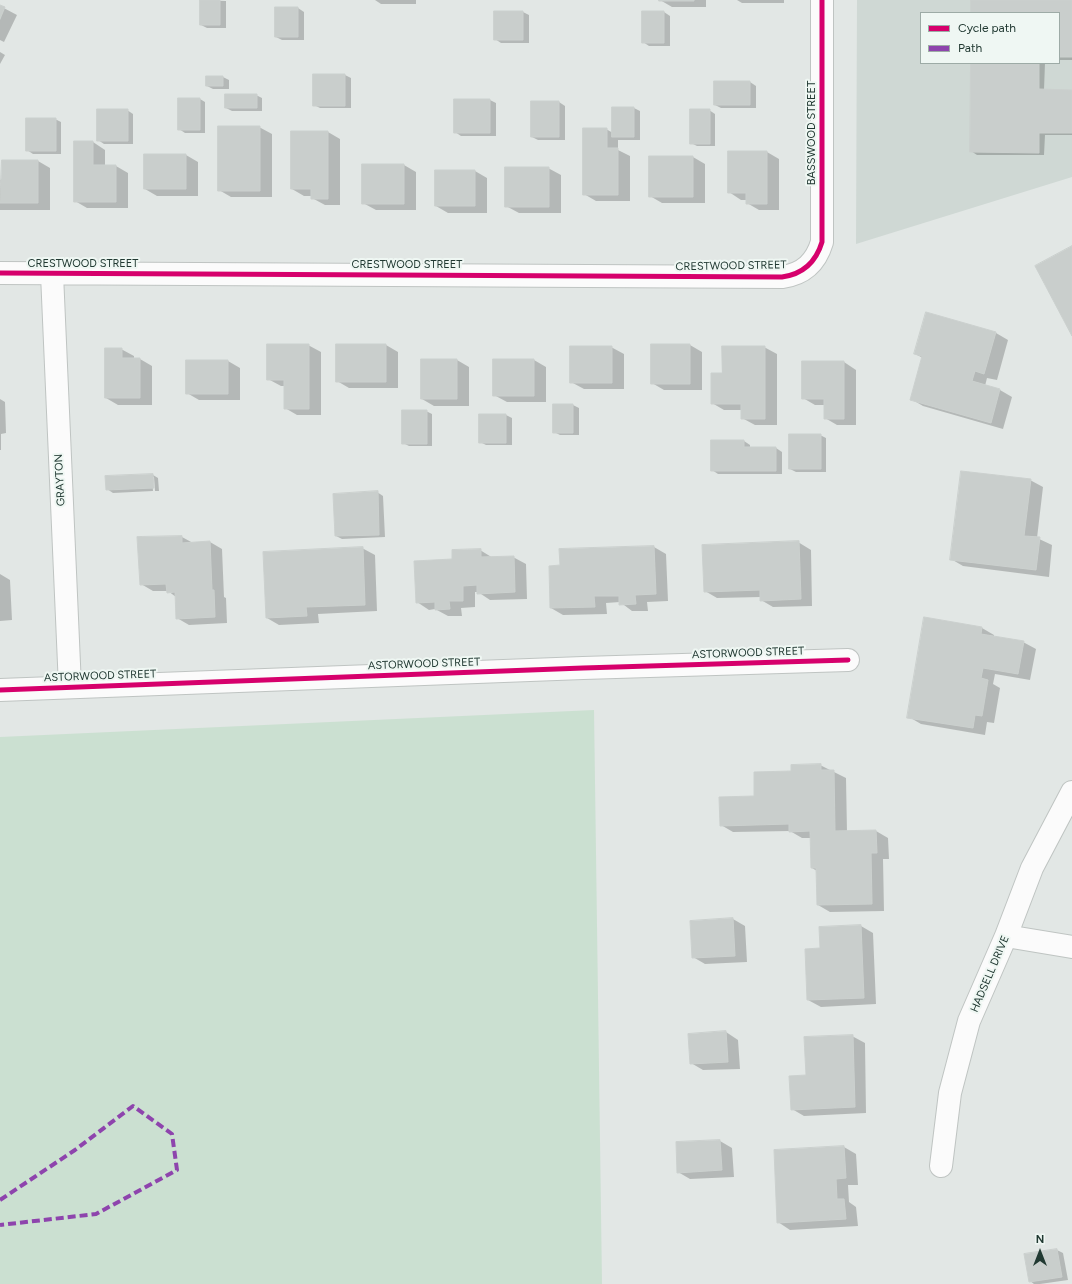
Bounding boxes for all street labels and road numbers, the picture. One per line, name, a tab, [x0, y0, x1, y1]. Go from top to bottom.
street label: BASSWOOD STREET	[805, 81, 819, 185]
street label: CRESTWOOD STREET	[28, 257, 138, 271]
street label: CRESTWOOD STREET	[352, 258, 462, 272]
street label: CRESTWOOD STREET	[675, 258, 787, 274]
street label: GRAYTON	[52, 454, 68, 506]
street label: ASTORWOOD STREET	[692, 644, 804, 662]
street label: ASTORWOOD STREET	[368, 655, 480, 673]
street label: ASTORWOOD STREET	[44, 667, 156, 685]
street label: HADSELL DRIVE	[968, 934, 1012, 1014]

